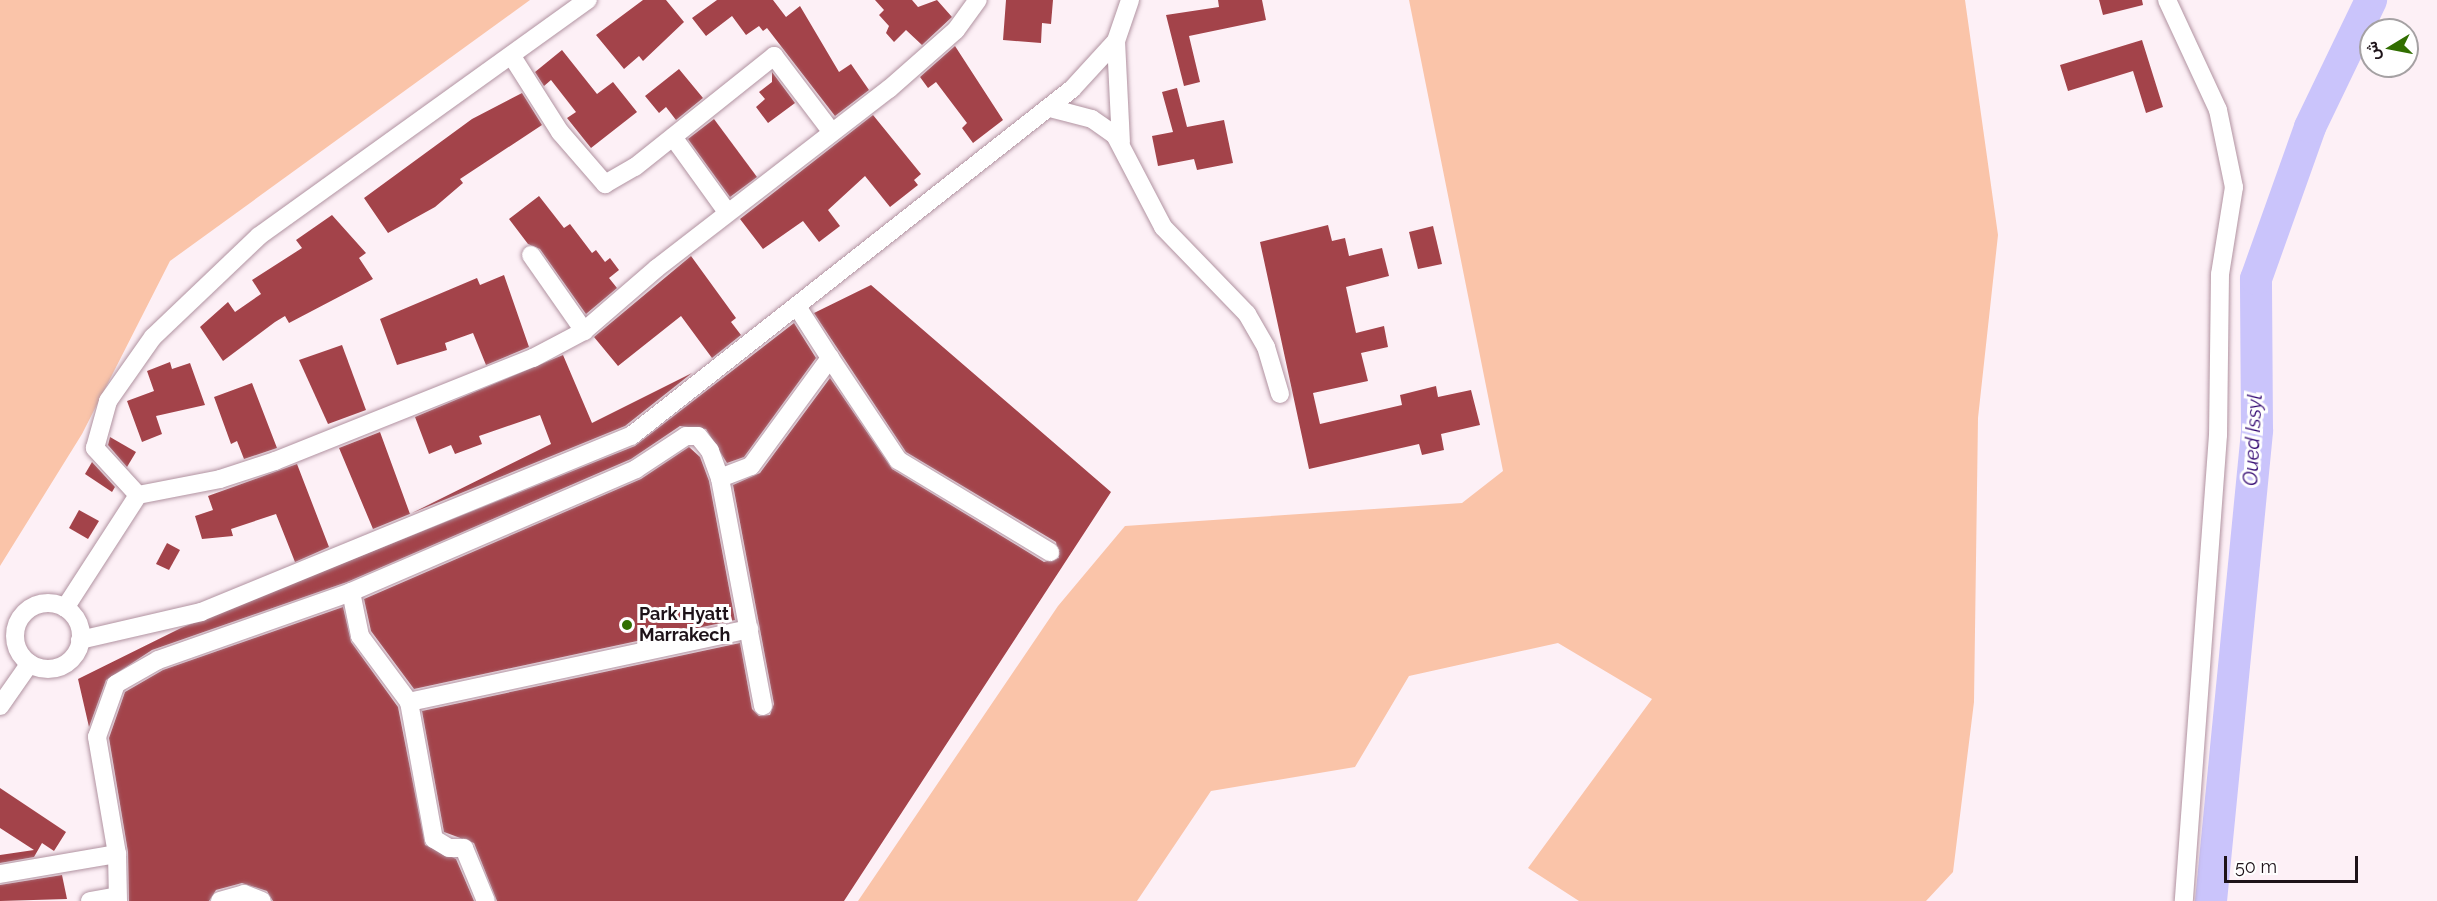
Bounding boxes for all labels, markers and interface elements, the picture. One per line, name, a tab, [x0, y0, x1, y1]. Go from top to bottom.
north arrow	[2359, 18, 2419, 78]
text: ش	[2362, 40, 2384, 62]
water label: Oued Issyl	[2239, 394, 2267, 486]
place label: Park Hyatt Marrakech	[639, 604, 730, 646]
marker: Park Hyatt Marrakech	[620, 618, 634, 632]
scale bar	[2227, 844, 2360, 882]
text: 50 m	[2235, 856, 2277, 877]

